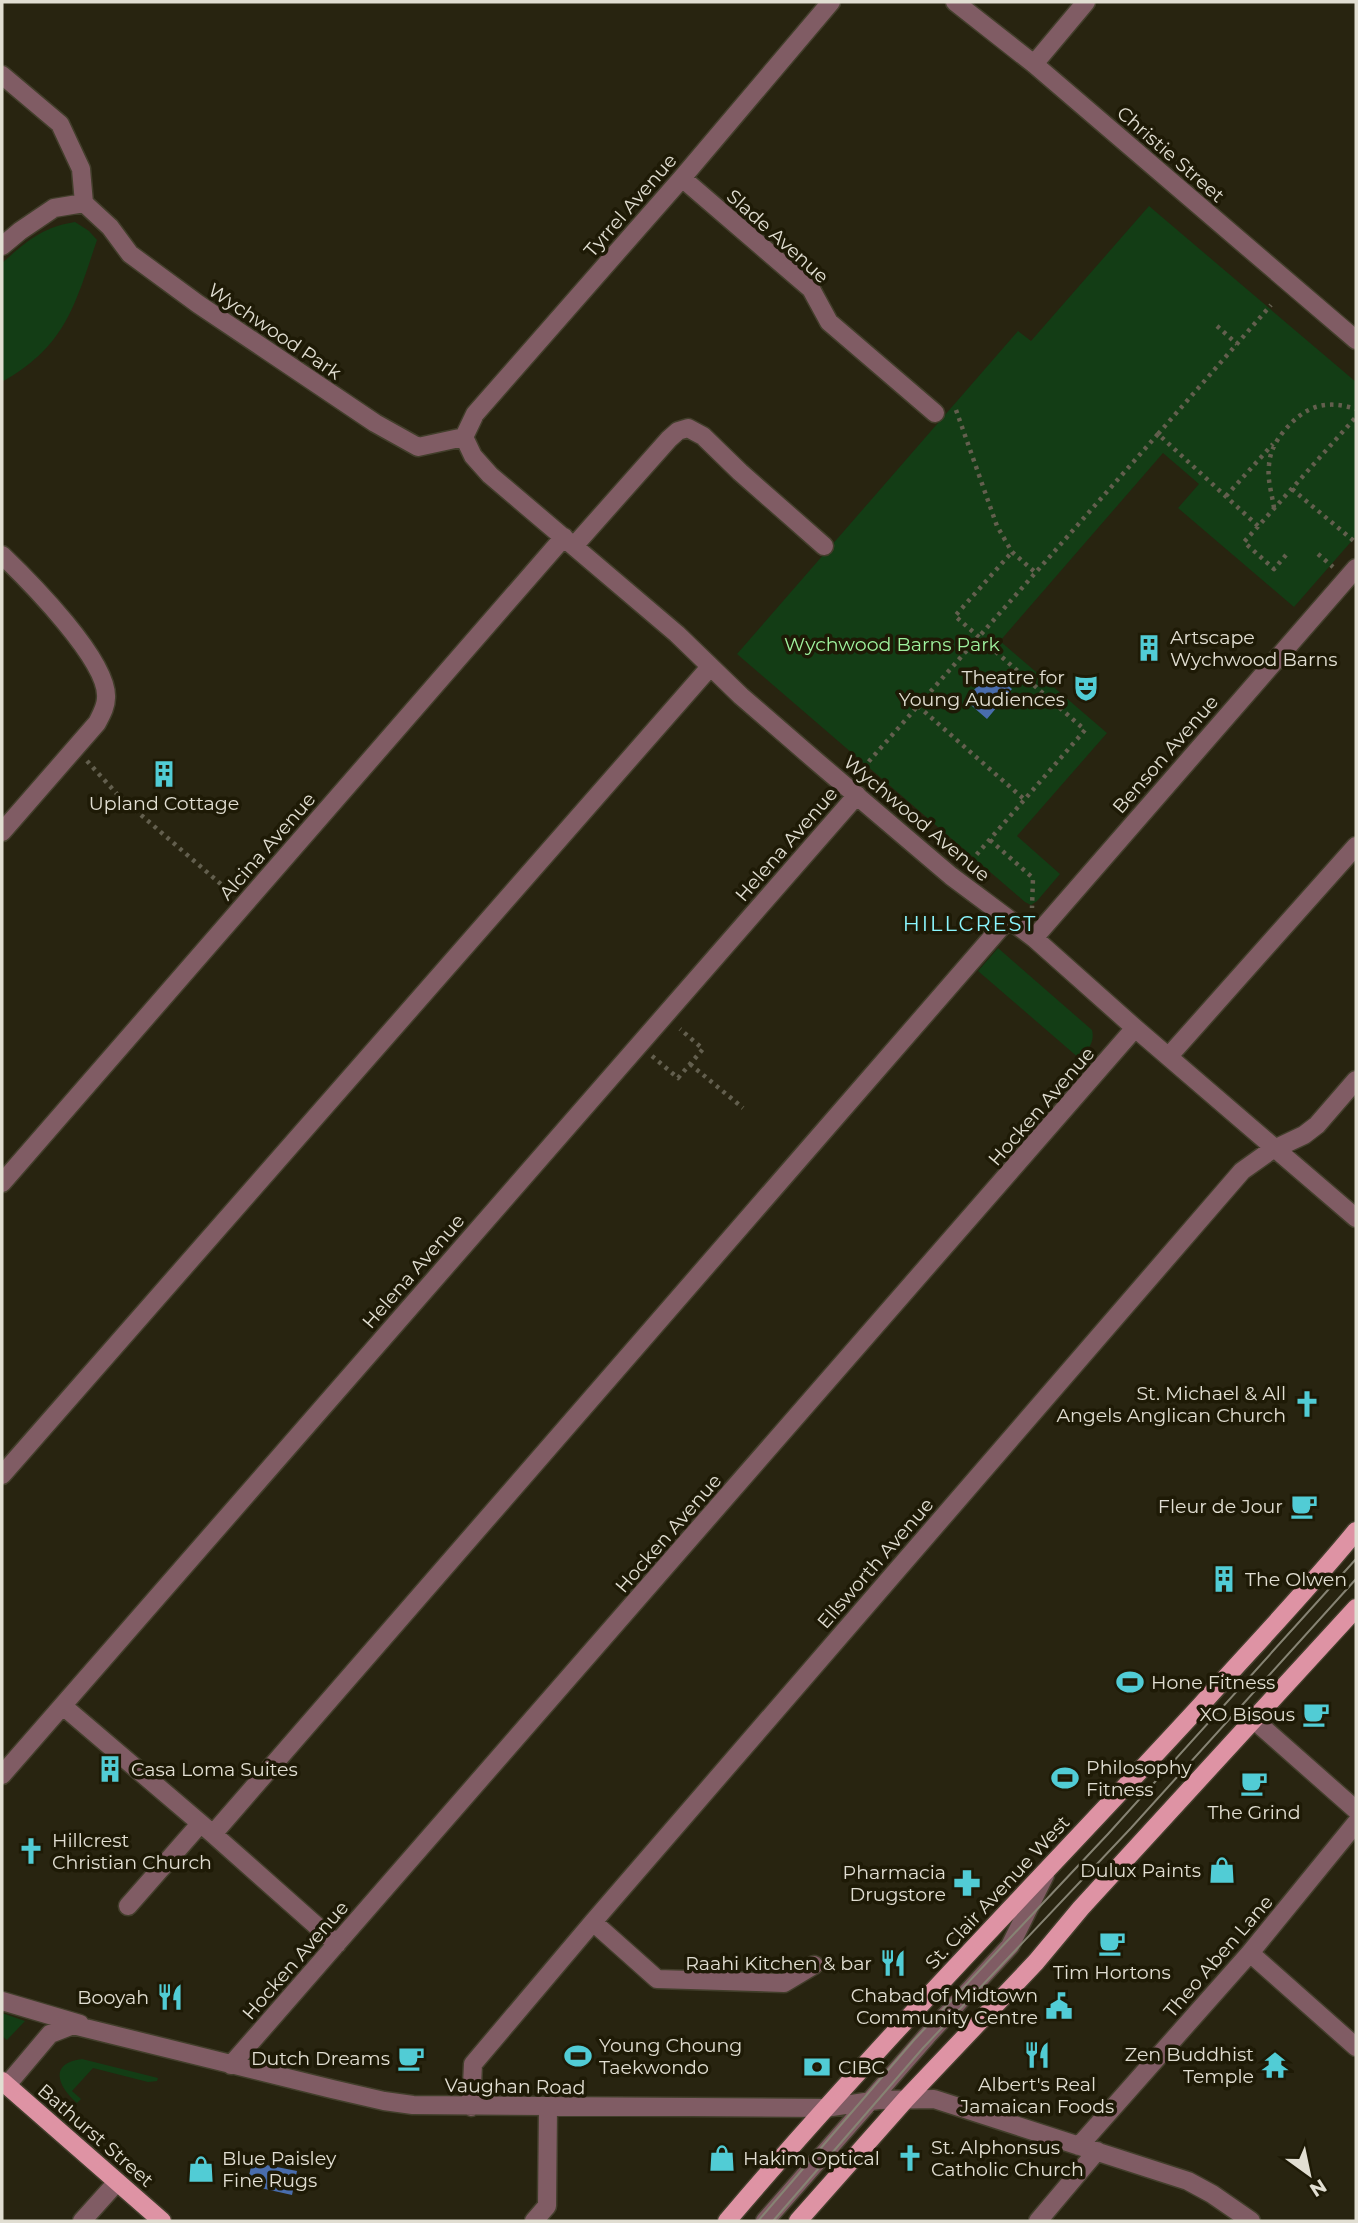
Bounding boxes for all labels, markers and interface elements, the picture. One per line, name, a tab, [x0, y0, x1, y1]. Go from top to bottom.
street label: Christie Street	[1112, 101, 1229, 207]
street label: Tyrrel Avenue	[579, 149, 681, 262]
street label: Slade Avenue	[722, 185, 833, 288]
street label: Wychwood Park	[204, 278, 346, 385]
place label: Artscape Wychwood Barns	[1170, 626, 1338, 671]
park label: Wychwood Barns Park	[784, 633, 1001, 656]
building icon: Artscape Wychwood Barns	[1134, 633, 1164, 663]
place label: Theatre for Young Audiences	[899, 666, 1065, 711]
theatre icon: Theatre for Young Audiences	[1071, 673, 1101, 703]
street label: Benson Avenue	[1108, 690, 1223, 818]
street label: Wychwood Avenue	[839, 750, 995, 886]
building icon: Upland Cottage	[149, 759, 179, 789]
street label: Helena Avenue	[730, 782, 842, 906]
street label: Alcina Avenue	[214, 788, 320, 905]
place label: Upland Cottage	[89, 792, 239, 815]
district label: HILLCREST	[903, 911, 1037, 936]
street label: Hocken Avenue	[984, 1042, 1099, 1170]
street label: Helena Avenue	[357, 1209, 469, 1333]
place label: St. Michael & All Angels Anglican Church	[1056, 1382, 1286, 1427]
church icon: St. Michael & All Angels Anglican Church	[1292, 1389, 1322, 1419]
street label: Hocken Avenue	[611, 1469, 726, 1597]
cafe icon: Fleur de Jour	[1289, 1491, 1319, 1521]
street label: Ellsworth Avenue	[812, 1493, 938, 1633]
place label: Fleur de Jour	[1158, 1495, 1283, 1518]
building icon: The Olwen	[1209, 1564, 1239, 1594]
place label: The Olwen	[1245, 1568, 1347, 1591]
sports icon: Hone Fitness	[1115, 1667, 1145, 1697]
place label: Hone Fitness	[1151, 1671, 1275, 1694]
cafe icon: XO Bisous	[1301, 1699, 1331, 1729]
place label: XO Bisous	[1199, 1703, 1295, 1726]
building icon: Casa Loma Suites	[95, 1754, 125, 1784]
place label: Philosophy Fitness	[1086, 1756, 1192, 1801]
place label: Casa Loma Suites	[131, 1758, 298, 1781]
sports icon: Philosophy Fitness	[1050, 1763, 1080, 1793]
cafe icon: The Grind	[1239, 1768, 1269, 1798]
place label: The Grind	[1207, 1801, 1301, 1824]
street label: St. Clair Avenue West	[920, 1811, 1075, 1974]
place label: Hillcrest Christian Church	[52, 1829, 212, 1874]
church icon: Hillcrest Christian Church	[16, 1836, 46, 1866]
shop icon: Dulux Paints	[1207, 1855, 1237, 1885]
place label: Dulux Paints	[1080, 1859, 1201, 1882]
place label: Pharmacia Drugstore	[843, 1861, 946, 1906]
pharmacy icon: Pharmacia Drugstore	[952, 1868, 982, 1898]
street label: Theo Aben Lane	[1159, 1890, 1278, 2022]
street label: Hocken Avenue	[238, 1896, 353, 2024]
cafe icon: Tim Hortons	[1097, 1928, 1127, 1958]
restaurant icon: Raahi Kitchen & bar	[878, 1948, 908, 1978]
place label: Raahi Kitchen & bar	[685, 1952, 872, 1975]
place label: Tim Hortons	[1053, 1961, 1171, 1984]
restaurant icon: Booyah	[155, 1982, 185, 2012]
place label: Chabad of Midtown Community Centre	[851, 1984, 1038, 2029]
place label: Booyah	[77, 1986, 149, 2009]
public building icon: Chabad of Midtown Community Centre	[1044, 1991, 1074, 2021]
place label: Young Choung Taekwondo	[599, 2034, 742, 2079]
restaurant icon: Albert's Real Jamaican Foods	[1022, 2040, 1052, 2070]
sports icon: Young Choung Taekwondo	[563, 2041, 593, 2071]
cafe icon: Dutch Dreams	[396, 2043, 426, 2073]
place label: Zen Buddhist Temple	[1125, 2043, 1254, 2088]
place label: Dutch Dreams	[251, 2047, 390, 2070]
temple icon: Zen Buddhist Temple	[1260, 2050, 1290, 2080]
bank icon: CIBC	[802, 2052, 832, 2082]
place label: CIBC	[838, 2056, 885, 2079]
place label: Albert's Real Jamaican Foods	[959, 2073, 1114, 2118]
street label: Vaughan Road	[444, 2074, 586, 2099]
street label: Bathurst Street	[33, 2079, 158, 2192]
place label: St. Alphonsus Catholic Church	[931, 2136, 1084, 2181]
north arrow	[1274, 2139, 1344, 2209]
shop icon: Hakim Optical	[707, 2143, 737, 2173]
church icon: St. Alphonsus Catholic Church	[895, 2143, 925, 2173]
place label: Blue Paisley Fine Rugs	[222, 2147, 337, 2192]
place label: Hakim Optical	[743, 2147, 880, 2170]
shop icon: Blue Paisley Fine Rugs	[186, 2154, 216, 2184]
text: N	[1305, 2174, 1331, 2202]

